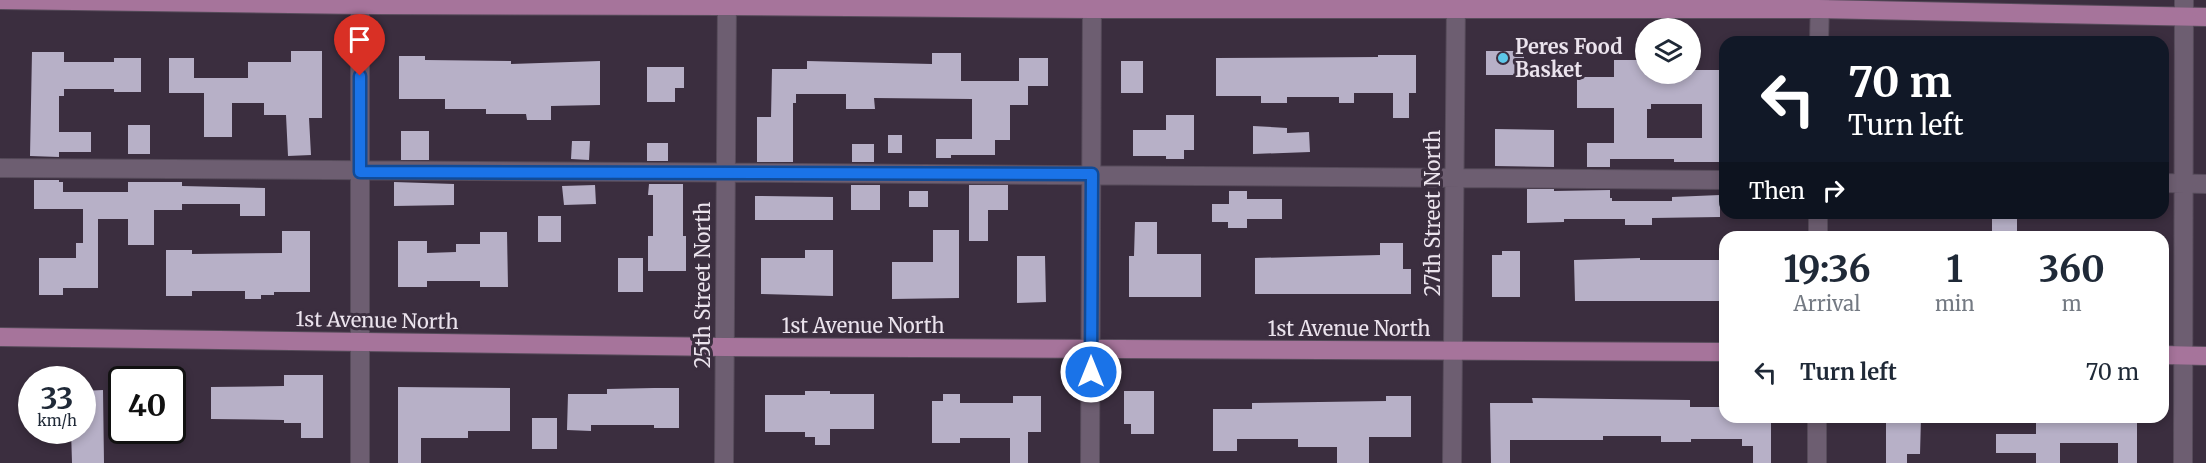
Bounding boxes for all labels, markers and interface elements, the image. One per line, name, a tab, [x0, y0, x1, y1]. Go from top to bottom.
pin	[334, 14, 385, 76]
map controls	[1635, 18, 1701, 84]
button: layers	[1635, 18, 1701, 84]
icon: arrive	[343, 23, 376, 56]
place label: Peres Food Basket	[1515, 34, 1623, 82]
marker: Peres Food Basket	[1496, 51, 1510, 65]
text: 70 m	[1848, 56, 1952, 108]
icon: left	[1749, 60, 1827, 138]
text: Turn left	[1848, 108, 1963, 142]
street label: 27th Street North	[1420, 130, 1445, 296]
icon: right	[1817, 174, 1850, 207]
text: Then	[1749, 177, 1805, 205]
street label: 25th Street North	[690, 202, 715, 368]
text: 19:36	[1783, 247, 1871, 292]
text: 1	[1946, 247, 1963, 292]
text: 360	[2039, 247, 2105, 292]
text: Arrival	[1794, 291, 1860, 316]
text: min	[1935, 291, 1974, 316]
text: m	[2062, 291, 2082, 316]
street label: 1st Avenue North	[295, 306, 459, 334]
street label: 1st Avenue North	[781, 313, 945, 338]
street label: 1st Avenue North	[1267, 316, 1431, 341]
position arrow	[1059, 340, 1123, 404]
icon: left	[1749, 356, 1782, 389]
text: Turn left	[1800, 358, 1897, 386]
text: 70 m	[2086, 358, 2139, 386]
speed limit sign: 40	[108, 366, 186, 444]
text: 33	[40, 379, 74, 417]
text: km/h	[37, 411, 77, 430]

